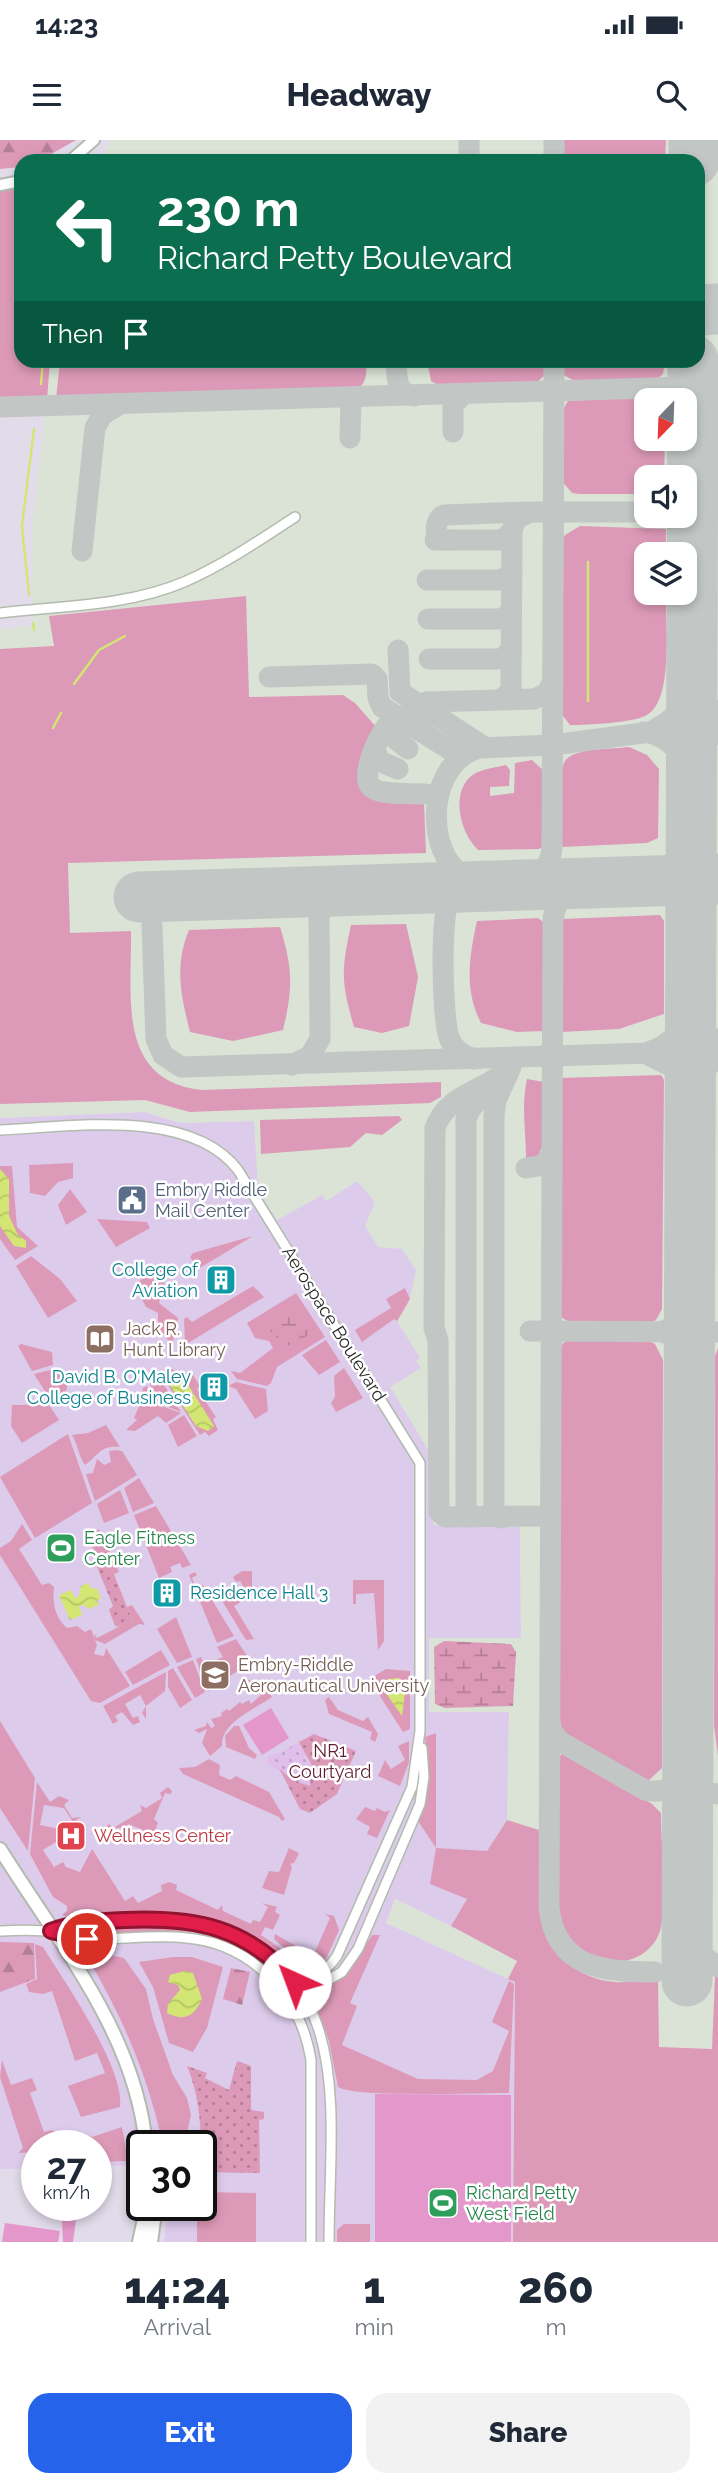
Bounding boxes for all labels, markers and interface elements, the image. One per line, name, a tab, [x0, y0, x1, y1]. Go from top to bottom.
text: 14:23	[35, 10, 98, 40]
icon: menu	[28, 76, 66, 114]
text: Headway	[287, 76, 432, 113]
icon: search	[652, 76, 690, 114]
text: 230 m	[157, 180, 299, 237]
icon: left	[42, 182, 133, 273]
text: Richard Petty Boulevard	[157, 239, 513, 276]
icon: arrive	[117, 315, 155, 353]
text: Then	[42, 319, 103, 349]
north arrow	[634, 388, 696, 452]
map controls	[634, 388, 697, 605]
button: sound	[634, 465, 697, 528]
button: layers	[634, 542, 697, 605]
place label: Embry Riddle Mail Center	[155, 1179, 268, 1221]
public building icon: Embry Riddle Mail Center	[115, 1183, 149, 1217]
street label: Aerospace Boulevard	[278, 1242, 391, 1405]
place label: College of Aviation	[112, 1259, 199, 1301]
building icon: College of Aviation	[204, 1263, 238, 1297]
place label: Jack R. Hunt Library	[123, 1318, 226, 1360]
library icon: Jack R. Hunt Library	[83, 1322, 117, 1356]
place label: David B. O'Maley College of Business	[27, 1366, 191, 1408]
building icon: David B. O'Maley College of Business	[197, 1370, 231, 1404]
place label: Eagle Fitness Center	[84, 1527, 195, 1569]
sports icon: Eagle Fitness Center	[44, 1531, 78, 1565]
building icon: Residence Hall 3	[150, 1576, 184, 1610]
place label: Residence Hall 3	[190, 1582, 328, 1603]
place label: Embry-Riddle Aeronautical University	[238, 1654, 429, 1696]
school or university icon: Embry-Riddle Aeronautical University	[198, 1658, 232, 1692]
park label: NR1 Courtyard	[289, 1740, 371, 1782]
hospital icon: Wellness Center	[54, 1819, 88, 1853]
place label: Wellness Center	[94, 1825, 232, 1846]
pin	[57, 1909, 117, 1969]
icon: arrive	[68, 1920, 106, 1958]
position arrow	[258, 1945, 332, 2019]
speed limit sign: 30	[126, 2130, 217, 2221]
text: 27	[47, 2146, 86, 2187]
text: km/h	[43, 2182, 90, 2203]
place label: Richard Petty West Field	[466, 2182, 577, 2224]
sports icon: Richard Petty West Field	[426, 2186, 460, 2220]
text: 14:24	[124, 2264, 230, 2313]
text: 1	[363, 2264, 385, 2313]
text: 260	[518, 2264, 594, 2313]
text: Arrival	[144, 2313, 211, 2340]
text: min	[354, 2313, 394, 2340]
text: m	[545, 2313, 567, 2340]
button: Exit	[28, 2393, 352, 2473]
button: Share	[366, 2393, 690, 2473]

